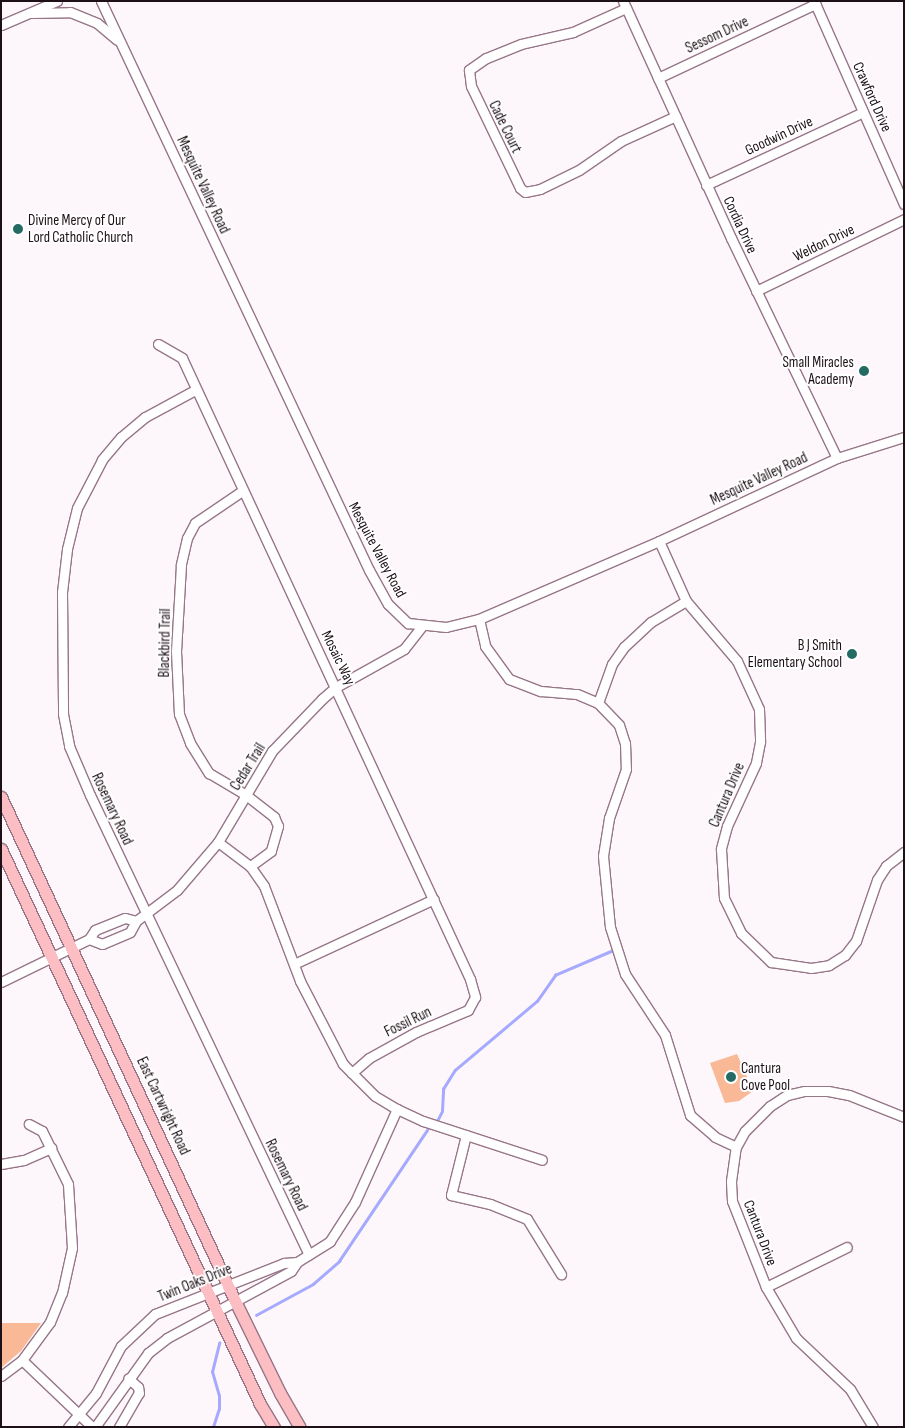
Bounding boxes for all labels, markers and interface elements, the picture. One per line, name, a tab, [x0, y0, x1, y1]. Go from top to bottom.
street label: Sessom Drive	[683, 13, 751, 57]
street label: Crawford Drive	[849, 59, 895, 135]
street label: Cade Court	[485, 98, 525, 156]
street label: Goodwin Drive	[742, 113, 816, 159]
street label: Mesquite Valley Road	[173, 134, 233, 236]
street label: Cordia Drive	[719, 194, 761, 256]
place label: Divine Mercy of Our Lord Catholic Church	[28, 211, 133, 246]
street label: Weldon Drive	[790, 220, 858, 266]
marker: Divine Mercy of Our Lord Catholic Church	[12, 223, 24, 235]
place label: Small Miracles Academy	[782, 353, 854, 388]
marker: Small Miracles Academy	[858, 365, 870, 377]
street label: Mesquite Valley Road	[708, 449, 810, 509]
street label: Mesquite Valley Road	[344, 499, 410, 601]
street label: Blackbird Trail	[155, 608, 175, 678]
street label: Mosaic Way	[317, 628, 359, 688]
place label: B J Smith Elementary School	[748, 636, 842, 671]
marker: B J Smith Elementary School	[846, 648, 858, 660]
street label: Cedar Trail	[227, 740, 269, 794]
street label: Cantura Drive	[705, 760, 749, 830]
street label: Rosemary Road	[87, 770, 137, 848]
street label: Fossil Run	[382, 1003, 434, 1041]
street label: East Cartwright Road	[132, 1054, 194, 1158]
place label: Cantura Cove Pool	[741, 1059, 790, 1094]
marker: Cantura Cove Pool	[725, 1071, 737, 1083]
street label: Rosemary Road	[261, 1136, 311, 1214]
street label: Cantura Drive	[739, 1198, 781, 1268]
street label: Twin Oaks Drive	[155, 1260, 235, 1306]

